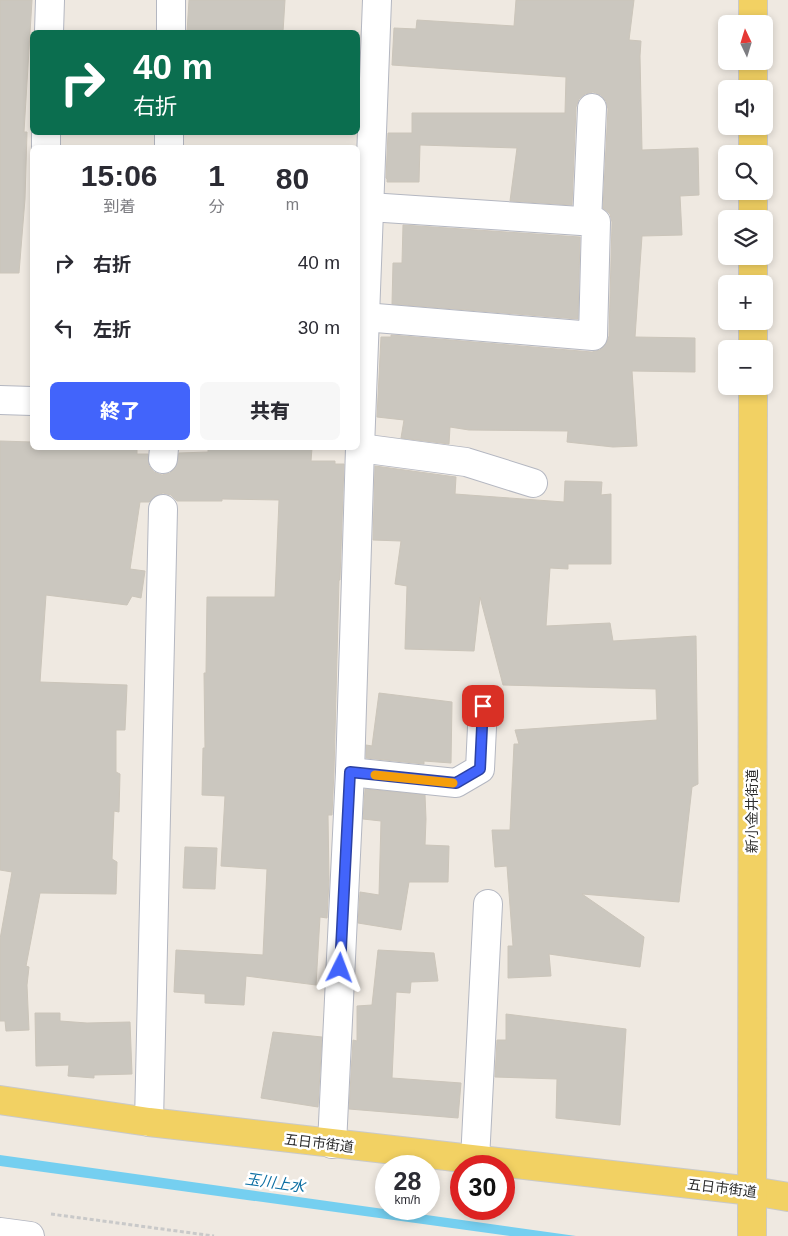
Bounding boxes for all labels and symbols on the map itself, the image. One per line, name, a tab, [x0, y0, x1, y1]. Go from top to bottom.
north arrow	[718, 15, 772, 70]
pin	[462, 685, 504, 727]
street label: 新小金井街道	[744, 769, 760, 853]
position arrow	[313, 941, 365, 993]
street label: 五日市街道	[283, 1131, 355, 1155]
speed limit sign: 30	[450, 1155, 515, 1220]
water label: 玉川上水	[244, 1170, 308, 1195]
street label: 五日市街道	[686, 1176, 758, 1200]

